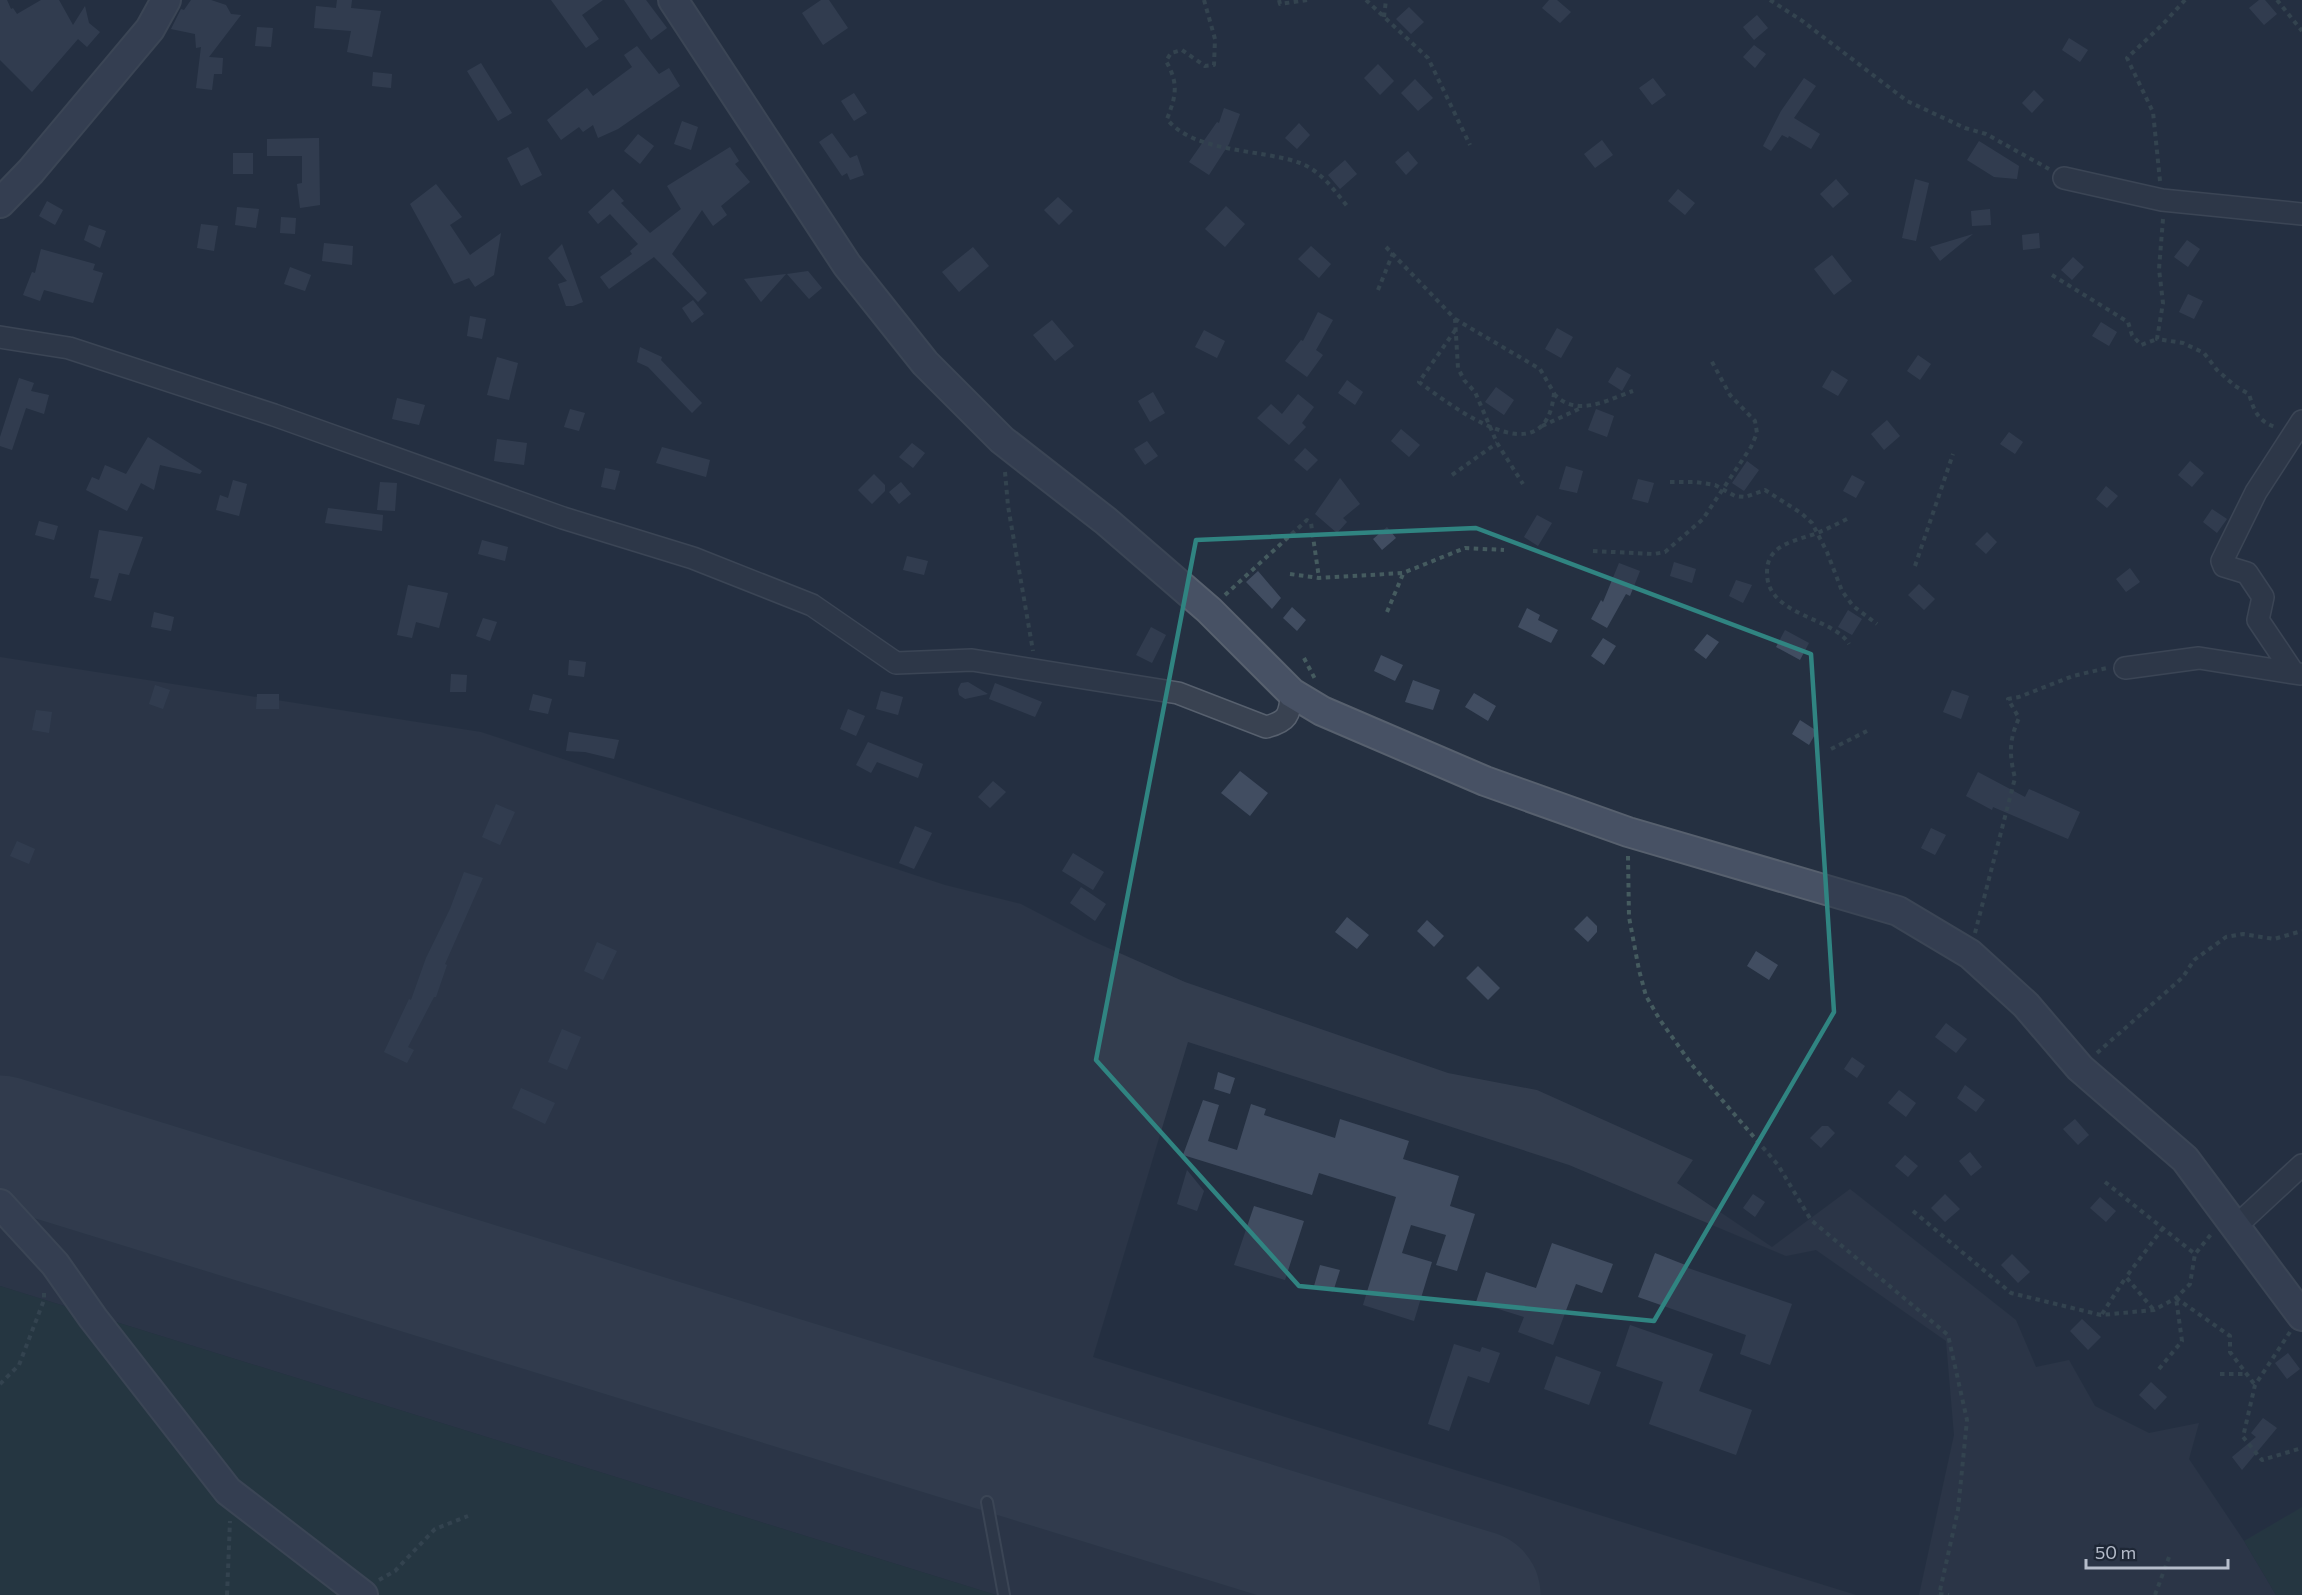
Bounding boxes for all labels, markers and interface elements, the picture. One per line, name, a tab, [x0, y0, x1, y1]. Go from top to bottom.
scale bar	[2086, 1532, 2228, 1570]
text: 50 m	[2095, 1541, 2136, 1563]

